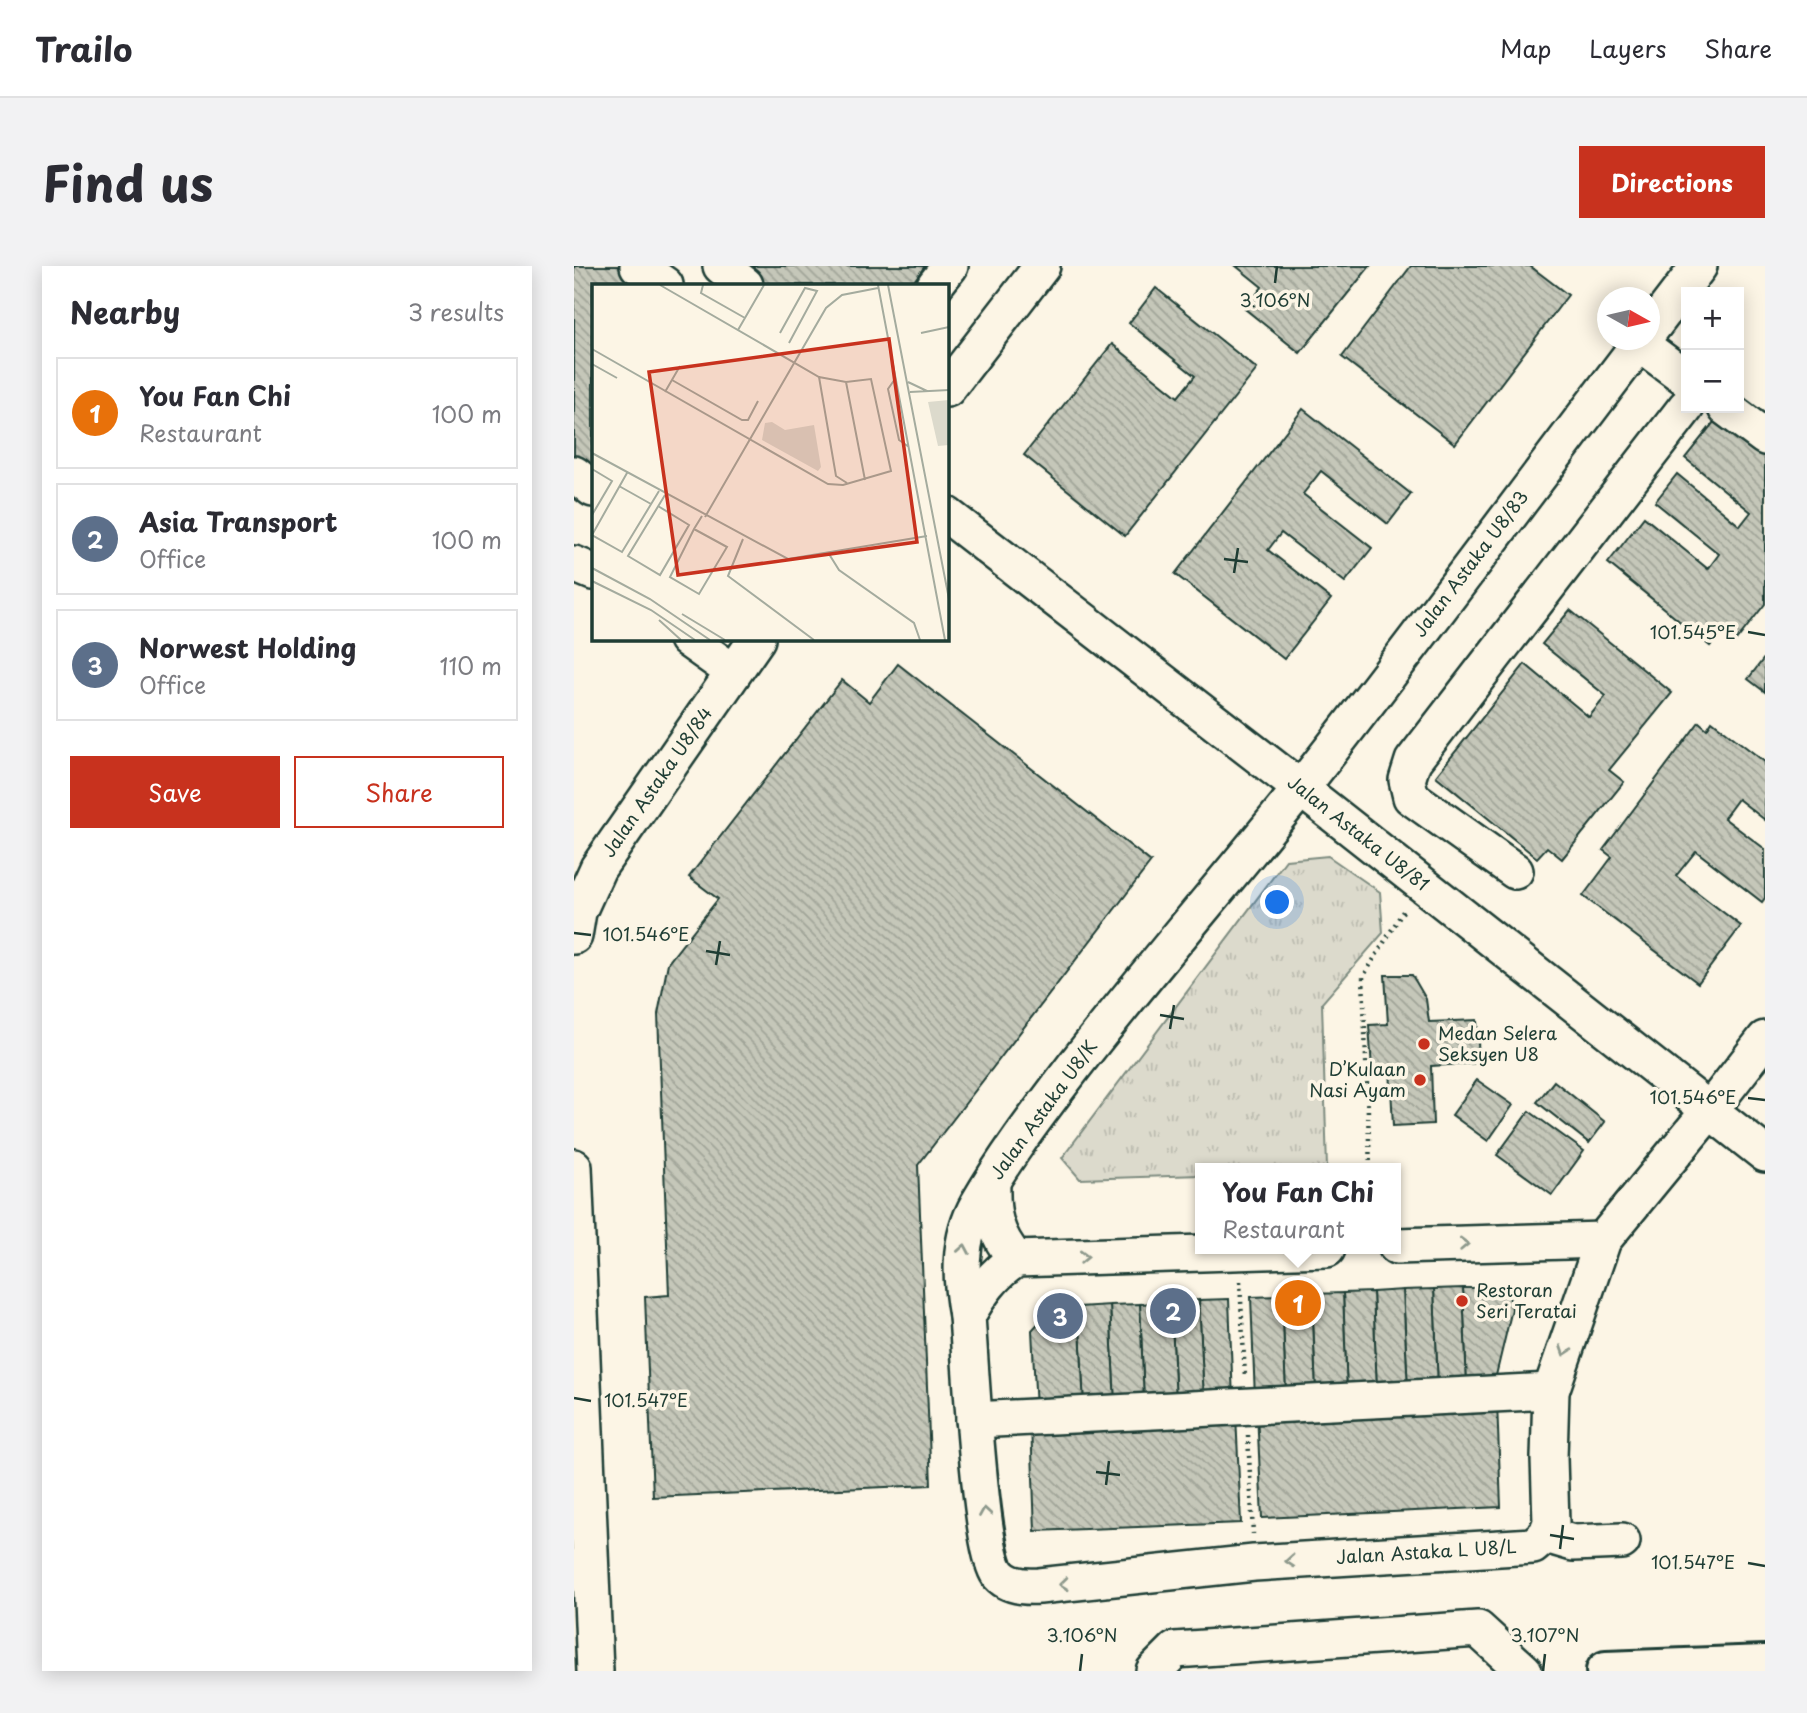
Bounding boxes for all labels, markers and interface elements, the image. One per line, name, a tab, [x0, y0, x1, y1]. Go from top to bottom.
text: Trailo	[35, 23, 132, 73]
text: Map	[1500, 30, 1551, 66]
text: Layers	[1589, 30, 1666, 66]
text: Share	[1704, 30, 1772, 66]
text: Find us	[42, 145, 213, 219]
button: Directions	[1579, 146, 1765, 218]
inset map	[592, 284, 948, 640]
text: 3.106°N	[1239, 286, 1311, 313]
north arrow	[1597, 287, 1660, 350]
map controls	[1681, 287, 1744, 413]
button: +	[1681, 287, 1744, 350]
text: Nearby	[70, 289, 180, 334]
text: 3 results	[408, 294, 504, 329]
button: −	[1681, 350, 1744, 413]
text: You Fan Chi	[139, 376, 291, 415]
text: 1	[90, 396, 101, 431]
text: 100 m	[432, 396, 502, 431]
text: Restaurant	[139, 415, 262, 450]
street label: Jalan Astaka U8/83	[1406, 484, 1534, 642]
text: Asia Transport	[139, 502, 337, 541]
text: 2	[87, 522, 103, 557]
text: 100 m	[432, 522, 502, 557]
text: Office	[139, 541, 206, 576]
text: 101.545°E	[1650, 618, 1736, 645]
text: Norwest Holding	[139, 628, 356, 667]
text: 3	[87, 648, 103, 683]
text: 110 m	[440, 648, 502, 683]
text: Office	[139, 667, 206, 702]
street label: Jalan Astaka U8/84	[594, 701, 718, 862]
button: Save	[70, 756, 280, 828]
button: Share	[294, 756, 504, 828]
street label: Jalan Astaka U8/81	[1282, 768, 1436, 897]
your location	[1260, 885, 1294, 919]
text: 101.546°E	[603, 920, 689, 947]
place label: Medan Selera Seksyen U8	[1438, 1019, 1557, 1067]
street label: Jalan Astaka U8/K	[983, 1034, 1103, 1185]
marker: Medan Selera Seksyen U8	[1416, 1036, 1432, 1052]
place label: D’Kulaan Nasi Ayam	[1309, 1055, 1406, 1103]
marker: D’Kulaan Nasi Ayam	[1412, 1072, 1428, 1088]
text: 101.546°E	[1650, 1083, 1736, 1110]
popup	[1195, 1163, 1401, 1254]
text: You Fan Chi	[1222, 1172, 1374, 1211]
text: Restaurant	[1222, 1211, 1345, 1246]
one-way arrow	[1459, 1236, 1470, 1251]
one-way arrow	[955, 1243, 970, 1255]
one-way arrow	[1079, 1249, 1090, 1265]
place label: Restoran Seri Teratai	[1476, 1276, 1577, 1324]
pin: 1	[1275, 1277, 1321, 1329]
pin: 2	[1150, 1285, 1196, 1337]
pin: 3	[1037, 1290, 1083, 1342]
marker: Restoran Seri Teratai	[1454, 1293, 1470, 1309]
one-way arrow	[1559, 1344, 1573, 1356]
text: 101.547°E	[604, 1386, 688, 1413]
one-way arrow	[978, 1506, 993, 1518]
street label: Jalan Astaka L U8/L	[1335, 1532, 1517, 1570]
text: 101.547°E	[1651, 1548, 1735, 1575]
one-way arrow	[1285, 1553, 1296, 1568]
one-way arrow	[1058, 1576, 1070, 1591]
text: 3.106°N	[1046, 1621, 1118, 1648]
text: 3.107°N	[1510, 1621, 1580, 1648]

